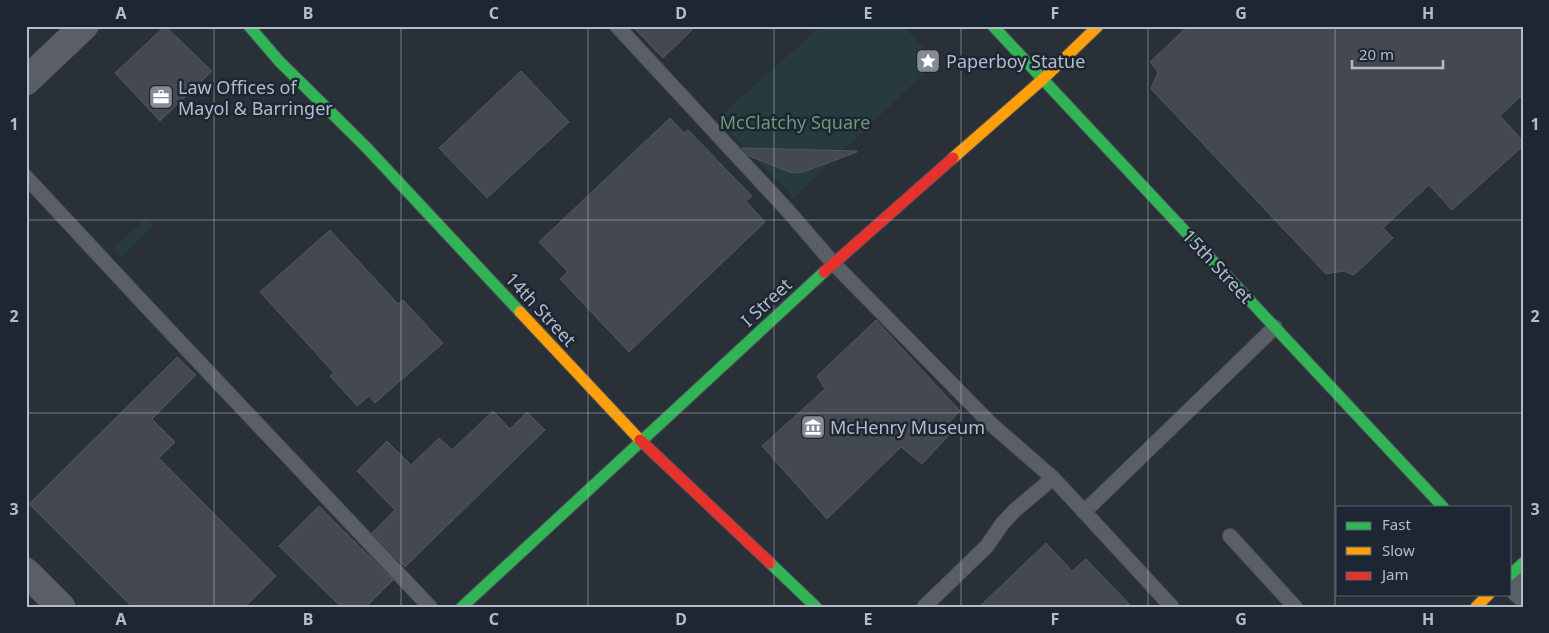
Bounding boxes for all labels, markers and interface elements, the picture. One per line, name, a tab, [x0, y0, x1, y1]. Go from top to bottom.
text: A	[115, 2, 127, 24]
text: B	[303, 2, 313, 24]
text: C	[489, 2, 499, 24]
text: D	[675, 2, 687, 24]
text: E	[864, 2, 873, 24]
text: F	[1051, 2, 1059, 24]
text: G	[1235, 2, 1247, 24]
text: H	[1422, 2, 1434, 24]
scale bar	[1352, 38, 1443, 70]
text: 20 m	[1359, 44, 1394, 64]
place icon: Paperboy Statue	[915, 48, 941, 74]
place label: Paperboy Statue	[946, 49, 1085, 73]
place label: Law Offices of Mayol & Barringer	[178, 75, 333, 120]
office icon: Law Offices of Mayol & Barringer	[148, 84, 174, 110]
park label: McClatchy Square	[720, 110, 870, 134]
text: 1	[9, 113, 19, 135]
text: 1	[1530, 113, 1540, 135]
street label: 15th Street	[1177, 224, 1259, 309]
street label: 14th Street	[500, 267, 582, 352]
street label: I Street	[735, 272, 797, 332]
text: 2	[9, 305, 19, 327]
text: 2	[1530, 305, 1540, 327]
museum icon: McHenry Museum	[800, 414, 826, 440]
place label: McHenry Museum	[830, 415, 985, 439]
text: 3	[9, 498, 19, 520]
text: 3	[1530, 498, 1540, 520]
legend	[1336, 506, 1512, 596]
text: Fast	[1382, 514, 1411, 534]
text: Slow	[1382, 540, 1415, 560]
text: Jam	[1380, 564, 1409, 584]
text: A	[115, 608, 127, 630]
text: B	[303, 608, 313, 630]
text: C	[489, 608, 499, 630]
text: D	[675, 608, 687, 630]
text: E	[864, 608, 873, 630]
text: F	[1051, 608, 1059, 630]
text: G	[1235, 608, 1247, 630]
text: H	[1422, 608, 1434, 630]

